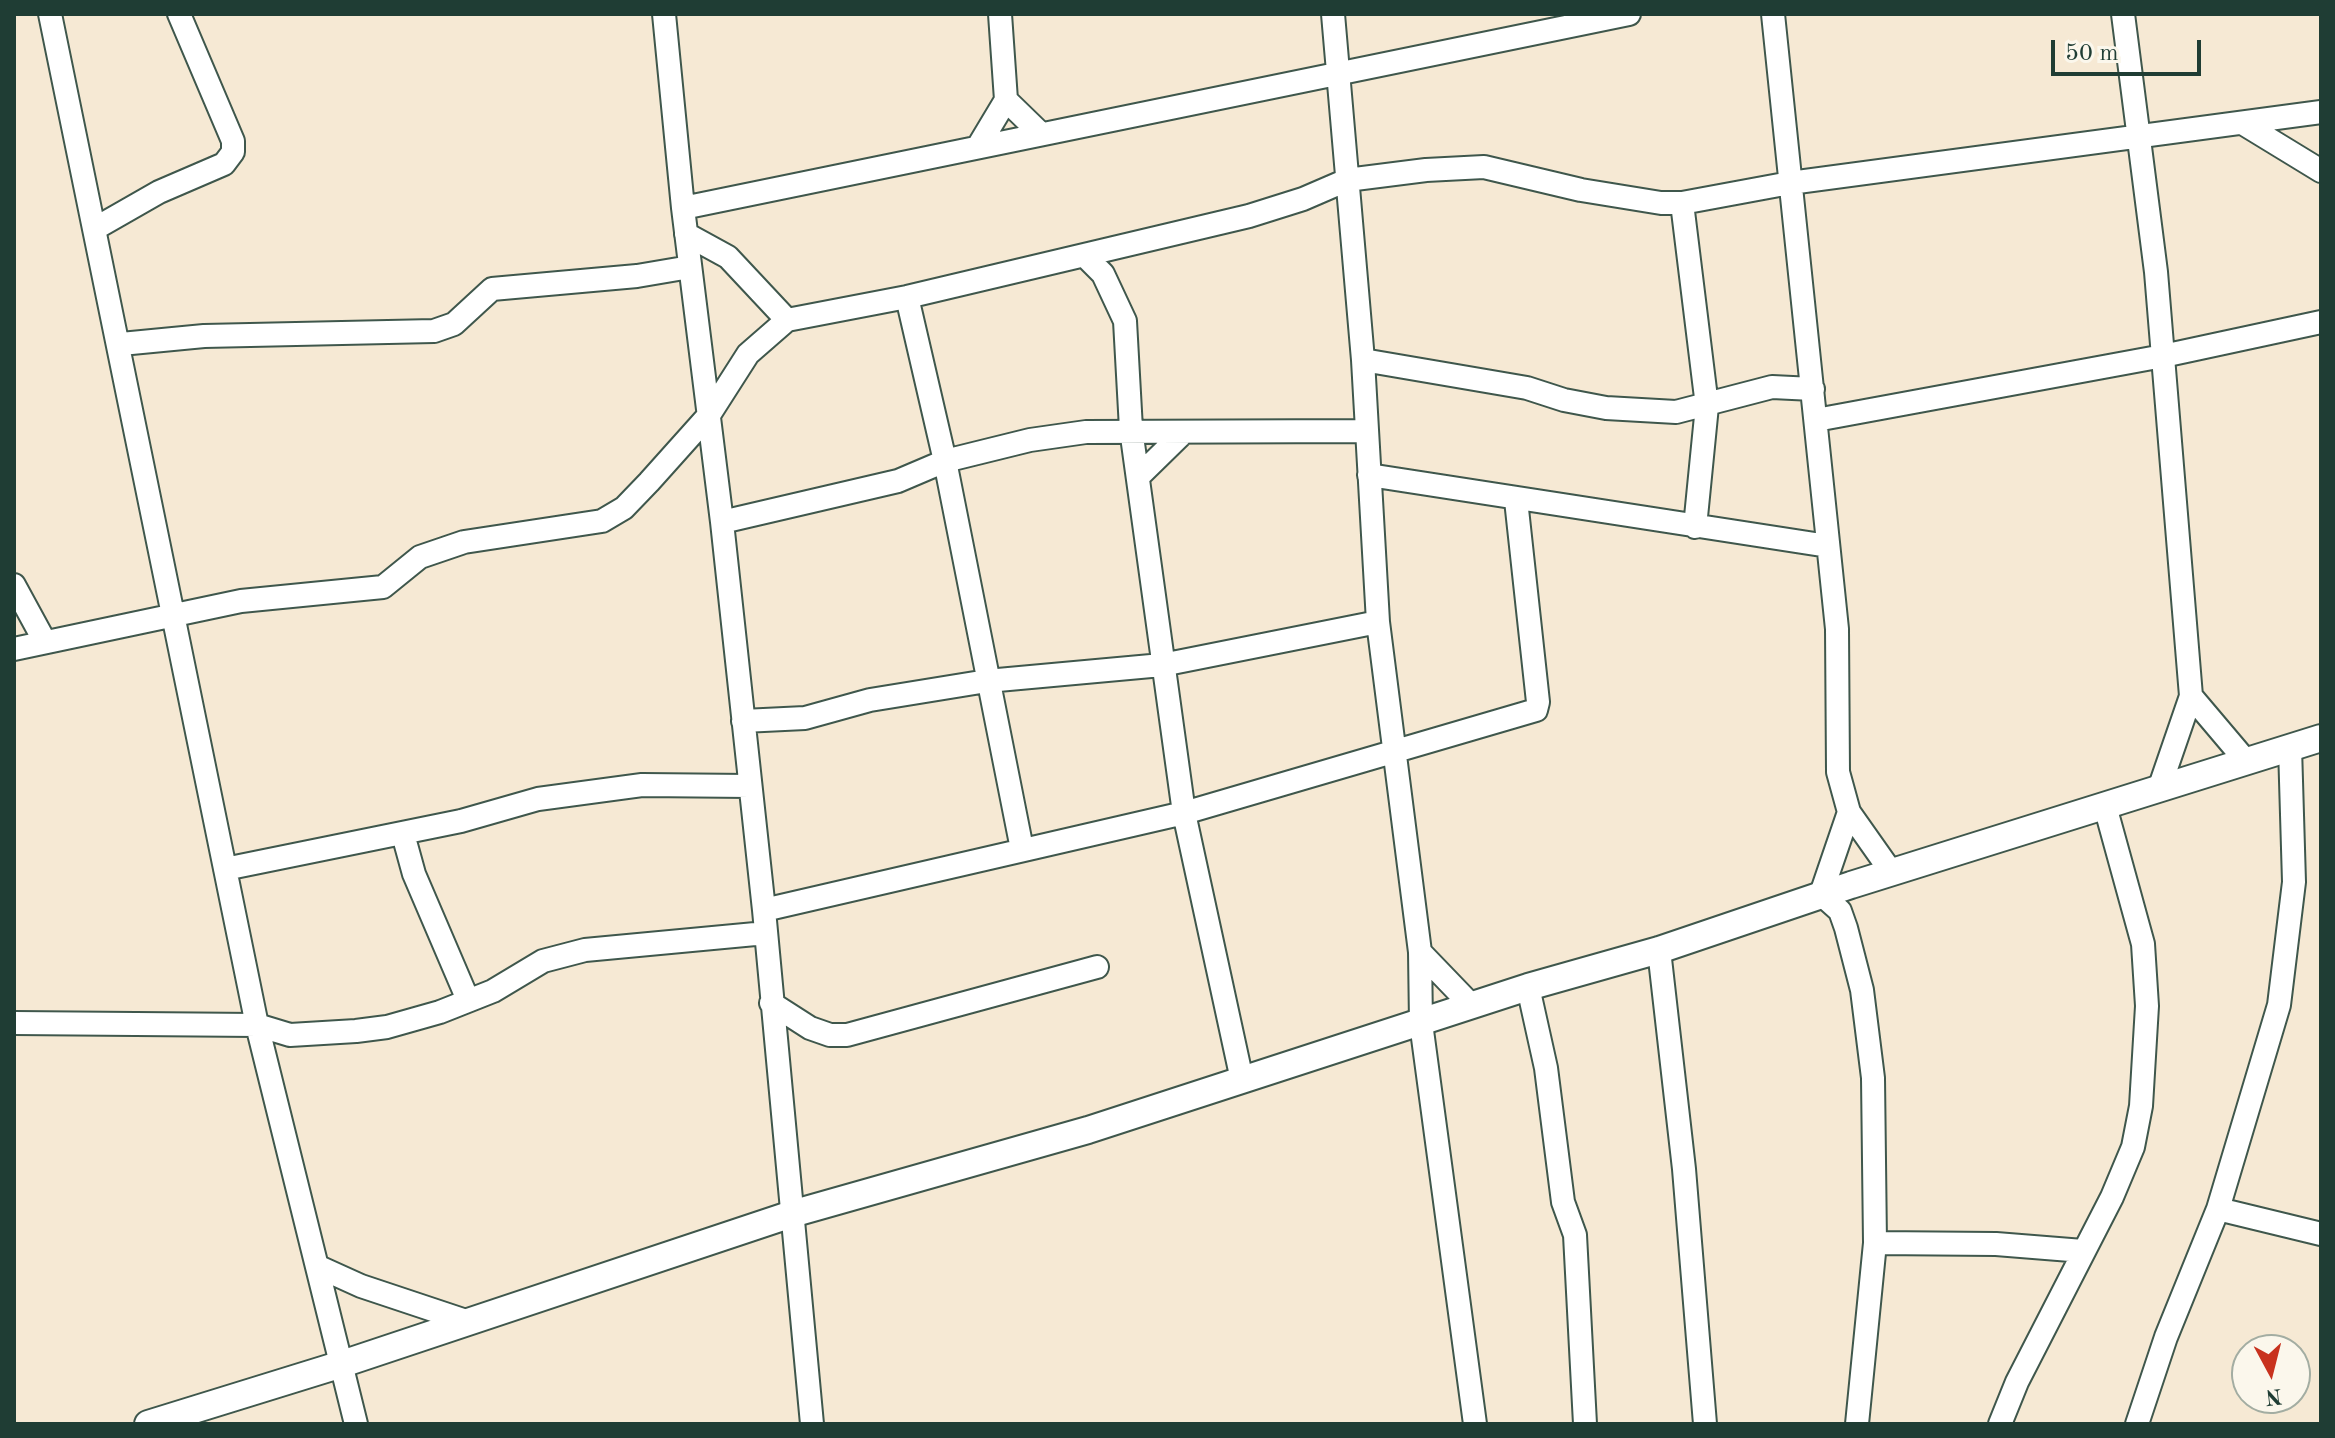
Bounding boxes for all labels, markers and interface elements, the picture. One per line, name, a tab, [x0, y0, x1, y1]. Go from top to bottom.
scale bar	[2055, 24, 2205, 74]
text: 50 m	[2065, 42, 2119, 66]
north arrow	[2231, 1334, 2311, 1414]
text: N	[2264, 1384, 2283, 1408]

